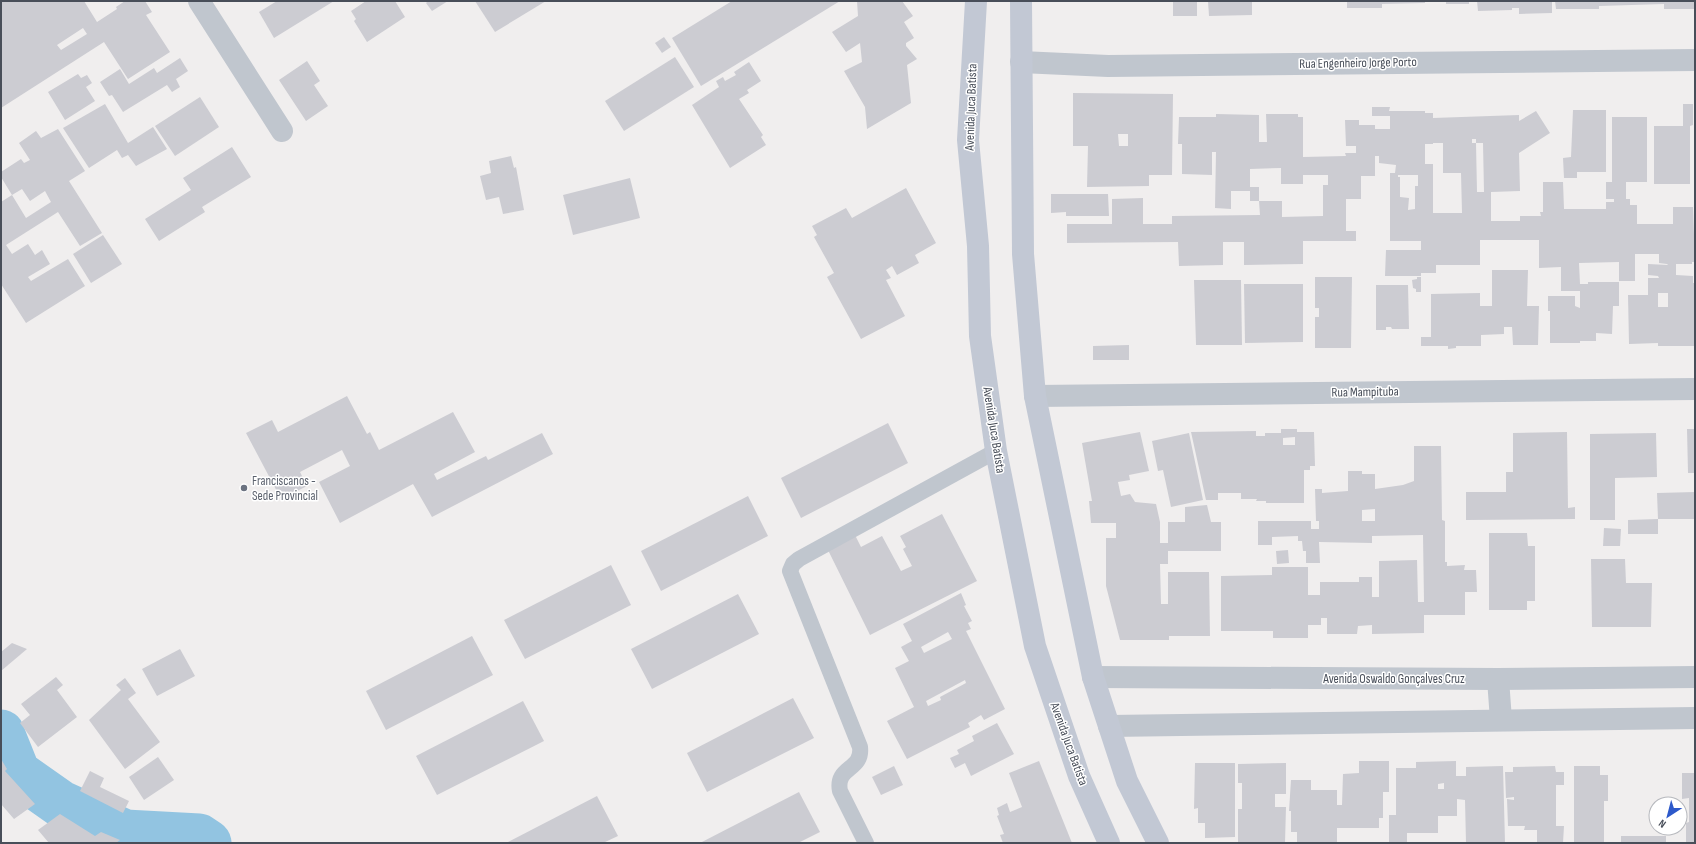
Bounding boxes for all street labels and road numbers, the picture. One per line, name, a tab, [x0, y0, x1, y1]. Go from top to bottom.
street label: Rua Engenheiro Jorge Porto	[1299, 54, 1417, 72]
street label: Avenida Juca Batista	[961, 63, 981, 152]
street label: Rua Mampituba	[1331, 383, 1399, 401]
street label: Avenida Juca Batista	[979, 385, 1009, 474]
street label: Avenida Oswaldo Gonçalves Cruz	[1322, 671, 1465, 687]
street label: Avenida Juca Batista	[1046, 699, 1091, 788]

